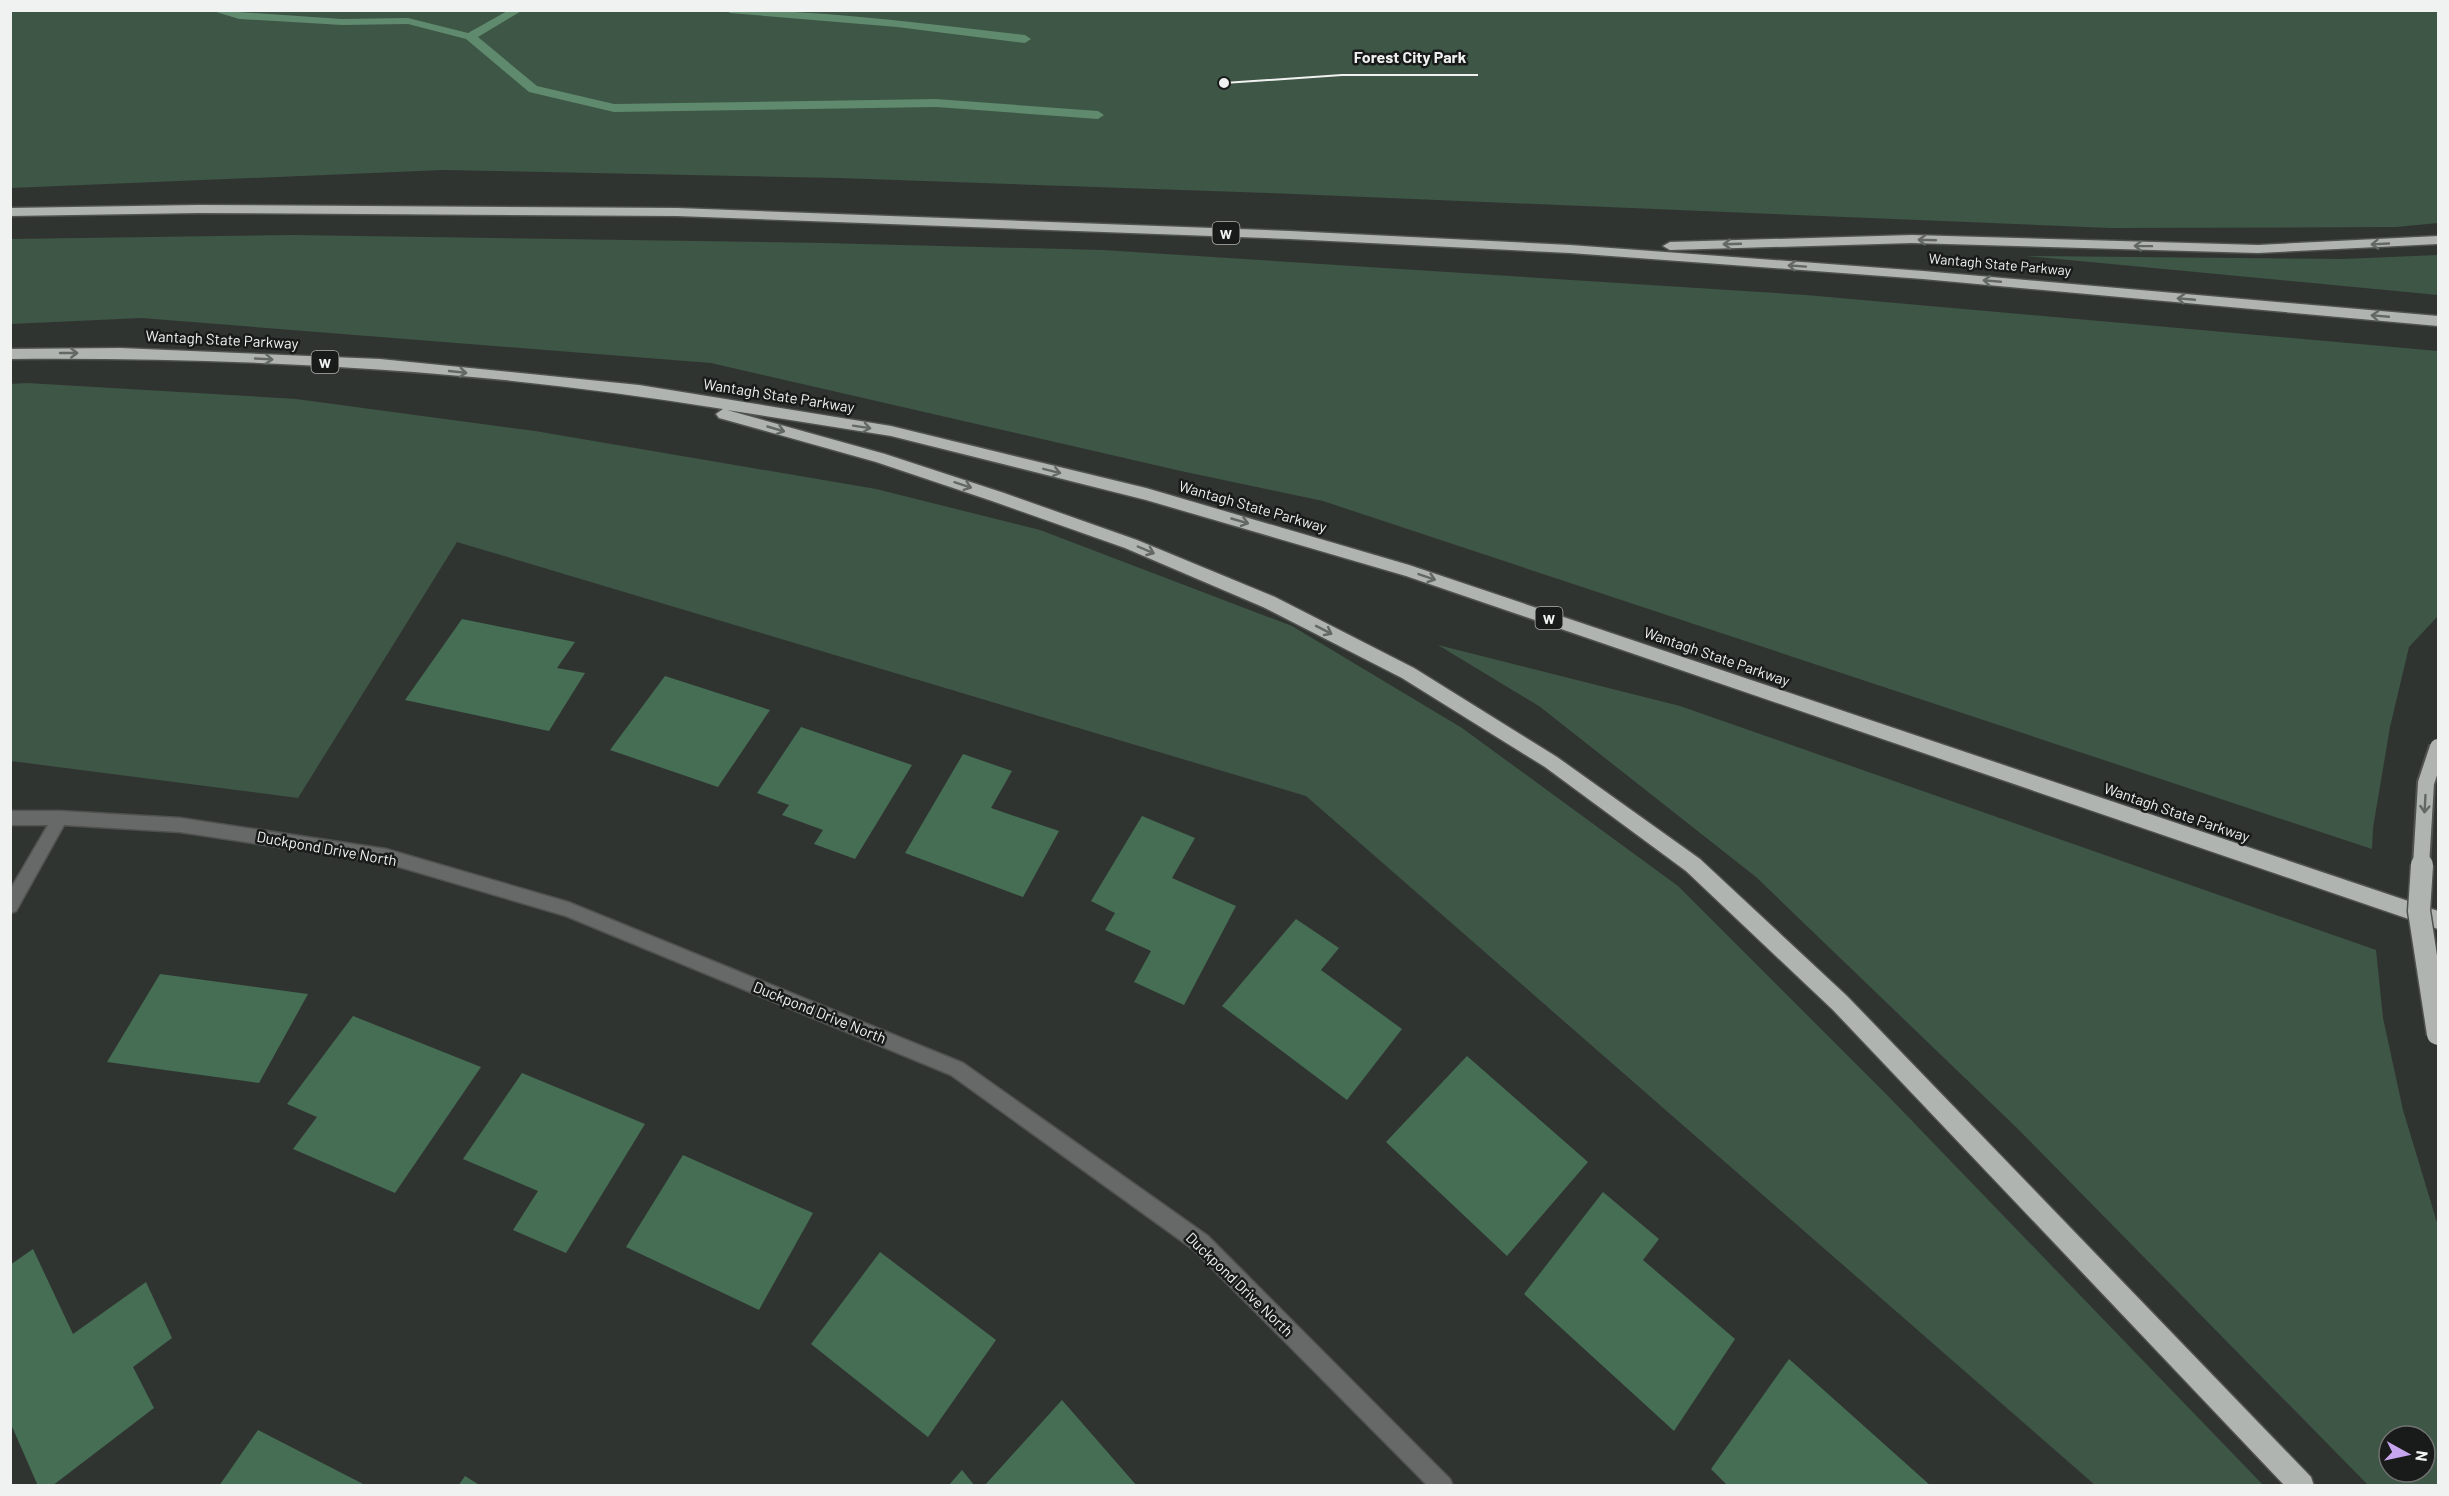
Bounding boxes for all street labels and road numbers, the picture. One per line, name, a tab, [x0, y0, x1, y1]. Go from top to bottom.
road number: W	[1212, 222, 1240, 244]
street label: Wantagh State Parkway	[1928, 249, 2072, 279]
street label: Wantagh State Parkway	[145, 326, 299, 352]
road number: W	[312, 351, 338, 373]
street label: Wantagh State Parkway	[702, 374, 856, 416]
street label: Wantagh State Parkway	[1177, 476, 1329, 536]
road number: W	[1536, 607, 1562, 629]
street label: Wantagh State Parkway	[1642, 623, 1792, 689]
street label: Wantagh State Parkway	[2102, 779, 2252, 845]
street label: Duckpond Drive North	[256, 827, 398, 869]
street label: Duckpond Drive North	[751, 977, 889, 1047]
street label: Duckpond Drive North	[1183, 1228, 1297, 1340]

